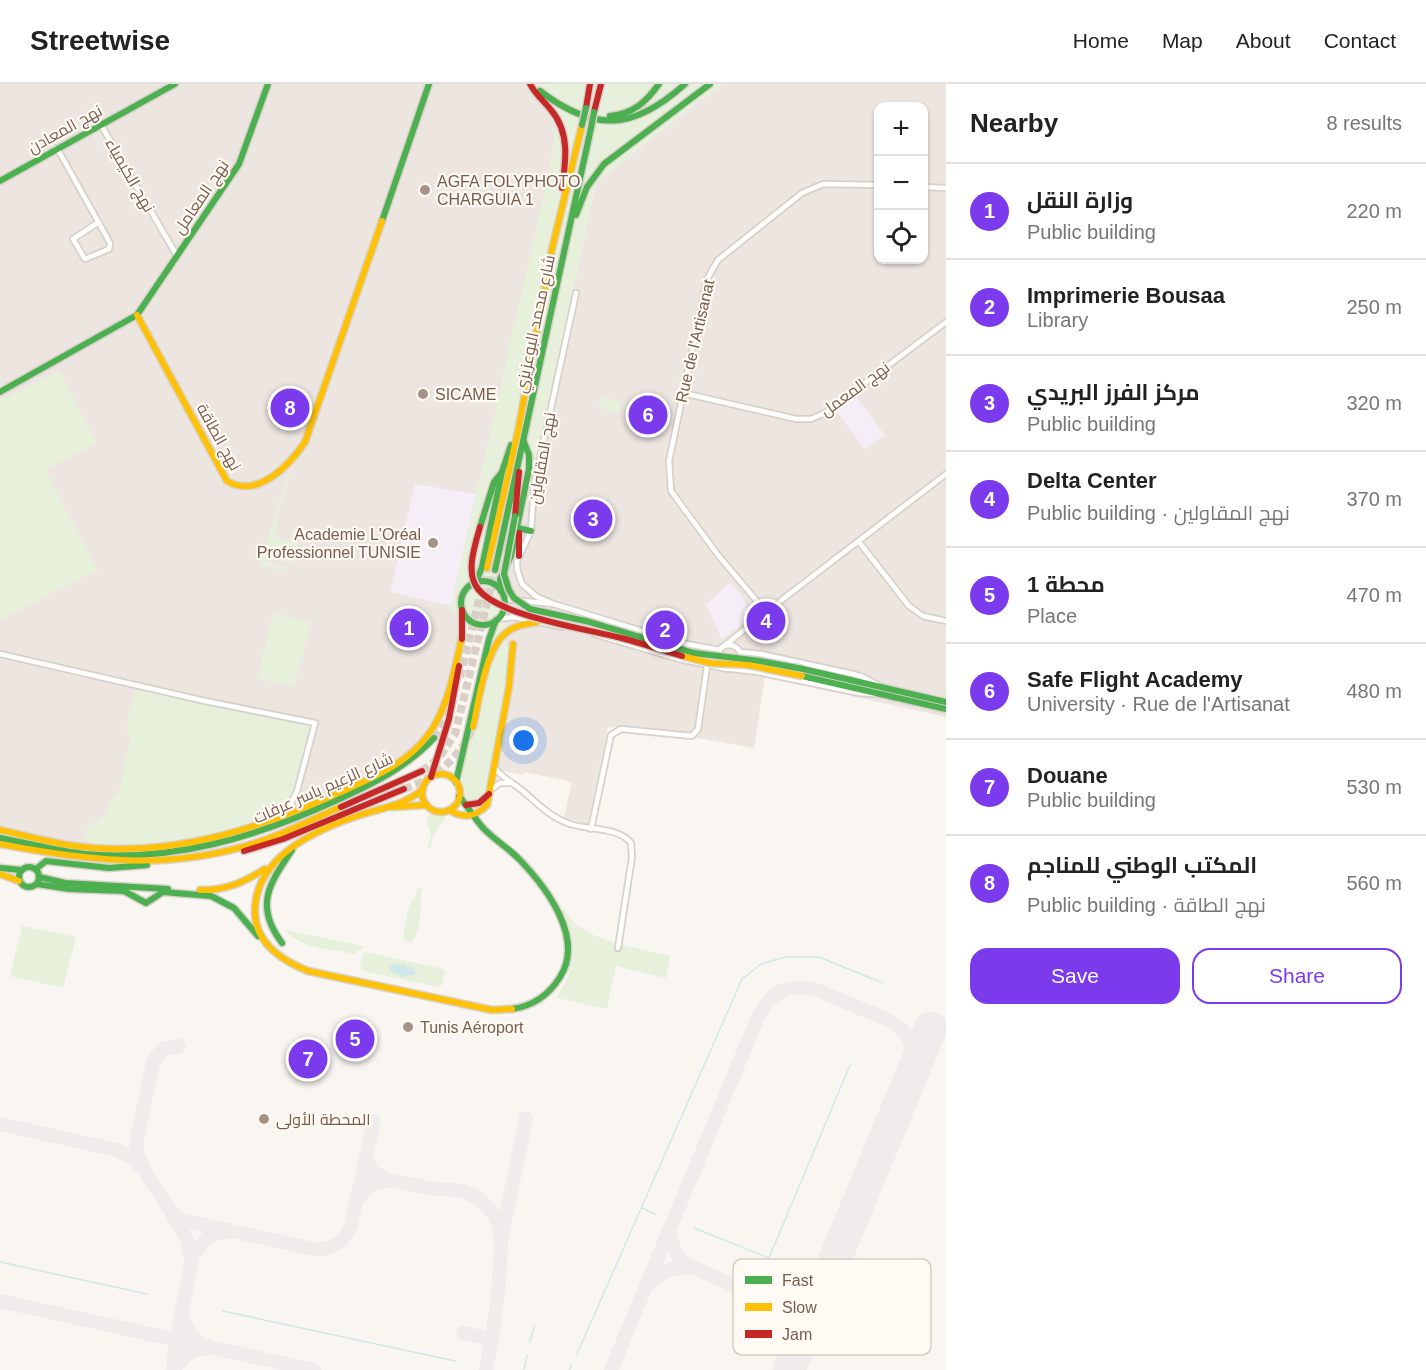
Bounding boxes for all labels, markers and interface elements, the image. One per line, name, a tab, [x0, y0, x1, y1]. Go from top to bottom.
text: Streetwise	[30, 25, 170, 56]
text: Home	[1073, 29, 1129, 52]
text: Map	[1162, 29, 1203, 52]
text: About	[1236, 29, 1291, 52]
text: Contact	[1324, 29, 1396, 52]
street label: نهج المعادن	[25, 102, 106, 159]
map controls	[874, 102, 928, 264]
button: +	[874, 102, 928, 156]
text: Nearby	[970, 108, 1058, 138]
text: 8 results	[1326, 112, 1402, 134]
street label: نهج الكيمياء	[99, 135, 158, 216]
button: −	[874, 156, 928, 210]
street label: نهج المعامل	[170, 157, 234, 239]
place label: AGFA FOLYPHOTO CHARGUIA 1	[437, 173, 580, 208]
marker: AGFA FOLYPHOTO CHARGUIA 1	[418, 183, 432, 197]
text: وزارة النقل	[1027, 188, 1133, 213]
text: 1	[984, 200, 995, 222]
text: 220 m	[1346, 200, 1402, 222]
button: locate	[874, 210, 928, 264]
text: Public building	[1027, 221, 1156, 243]
street label: شارع محمد البوعزيزي	[512, 253, 563, 396]
street label: Rue de l'Artisanat	[673, 277, 718, 404]
text: Imprimerie Bousaa	[1027, 283, 1225, 308]
text: 2	[984, 296, 995, 318]
text: 250 m	[1346, 296, 1402, 318]
text: Library	[1027, 309, 1088, 331]
street label: نهج المعمل	[817, 358, 895, 422]
text: مركز الفرز البريدي	[1027, 380, 1200, 405]
pin: 8	[270, 386, 310, 430]
place label: SICAME	[435, 386, 496, 403]
marker: SICAME	[416, 387, 430, 401]
pin: 6	[628, 392, 668, 438]
text: 3	[984, 392, 995, 414]
text: 320 m	[1346, 392, 1402, 414]
street label: نهج الطاقة	[191, 401, 244, 475]
street label: نهج المقاولين	[526, 411, 561, 506]
text: Public building	[1027, 413, 1156, 435]
text: Delta Center	[1027, 468, 1157, 493]
text: 4	[984, 488, 995, 510]
text: 370 m	[1346, 488, 1402, 510]
pin: 3	[574, 496, 612, 542]
text: Public building · نهج المقاولين	[1027, 502, 1290, 524]
place label: Academie L'Oréal Professionnel TUNISIE	[257, 526, 421, 561]
marker: Academie L'Oréal Professionnel TUNISIE	[426, 536, 440, 550]
text: محطة 1	[1027, 572, 1105, 597]
text: 5	[984, 584, 995, 606]
text: 470 m	[1346, 584, 1402, 606]
pin: 4	[746, 598, 786, 644]
text: Place	[1027, 605, 1077, 627]
pin: 1	[390, 606, 428, 650]
pin: 2	[646, 608, 684, 652]
text: Safe Flight Academy	[1027, 667, 1243, 692]
text: 6	[984, 680, 995, 702]
text: 480 m	[1346, 680, 1402, 702]
text: University · Rue de l'Artisanat	[1027, 693, 1290, 715]
your location	[509, 726, 538, 755]
street label: شارع الزعيم ياسر عرفات	[251, 750, 396, 829]
text: Douane	[1027, 763, 1108, 788]
text: 7	[984, 776, 995, 798]
text: 530 m	[1346, 776, 1402, 798]
text: Public building	[1027, 789, 1156, 811]
text: المكتب الوطني للمناجم	[1027, 853, 1257, 878]
text: 8	[984, 872, 995, 894]
text: 560 m	[1346, 872, 1402, 894]
text: Public building · نهج الطاقة	[1027, 894, 1266, 916]
button: Save	[970, 948, 1180, 1004]
button: Share	[1192, 948, 1402, 1004]
pin: 5	[336, 1016, 374, 1062]
place label: Tunis Aéroport	[420, 1019, 524, 1036]
marker: Tunis Aéroport	[401, 1020, 415, 1034]
pin: 7	[288, 1036, 328, 1082]
place label: المحطة الأولى	[276, 1111, 370, 1130]
marker: المحطة الأولى	[257, 1112, 271, 1126]
legend	[733, 1259, 931, 1355]
text: Fast	[782, 1272, 814, 1289]
text: Slow	[782, 1299, 817, 1316]
text: Jam	[782, 1326, 812, 1343]

